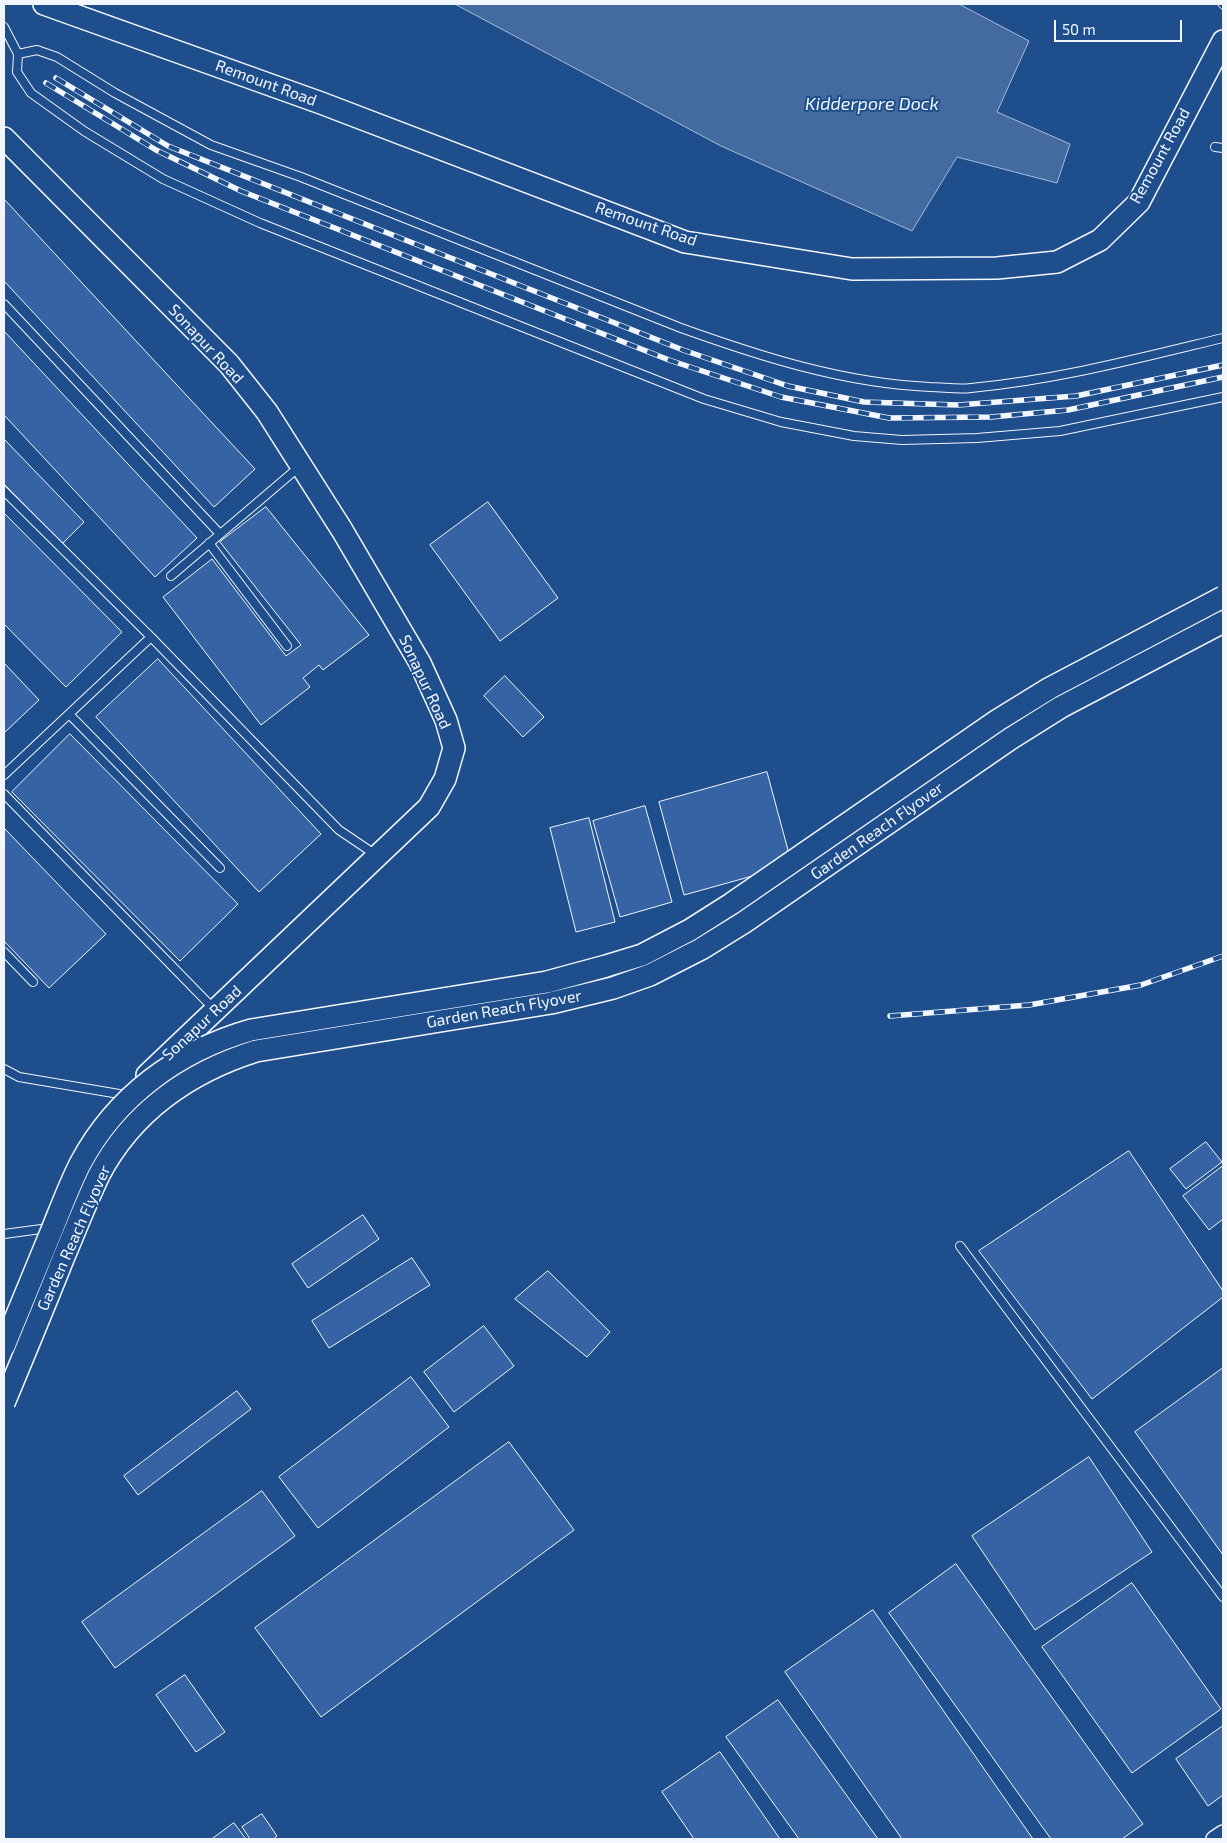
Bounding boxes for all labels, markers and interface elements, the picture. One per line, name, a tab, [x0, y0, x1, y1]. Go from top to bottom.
scale bar	[1057, 10, 1184, 42]
text: 50 m	[1062, 20, 1096, 38]
street label: Remount Road	[213, 56, 319, 110]
water label: Kidderpore Dock	[805, 93, 939, 115]
street label: Remount Road	[1126, 105, 1194, 207]
street label: Remount Road	[593, 198, 699, 250]
street label: Sonapur Road	[164, 300, 248, 388]
street label: Sonapur Road	[395, 632, 455, 732]
street label: Garden Reach Flyover	[807, 778, 947, 884]
street label: Sonapur Road	[158, 981, 246, 1065]
street label: Garden Reach Flyover	[425, 986, 583, 1032]
street label: Garden Reach Flyover	[33, 1162, 115, 1314]

